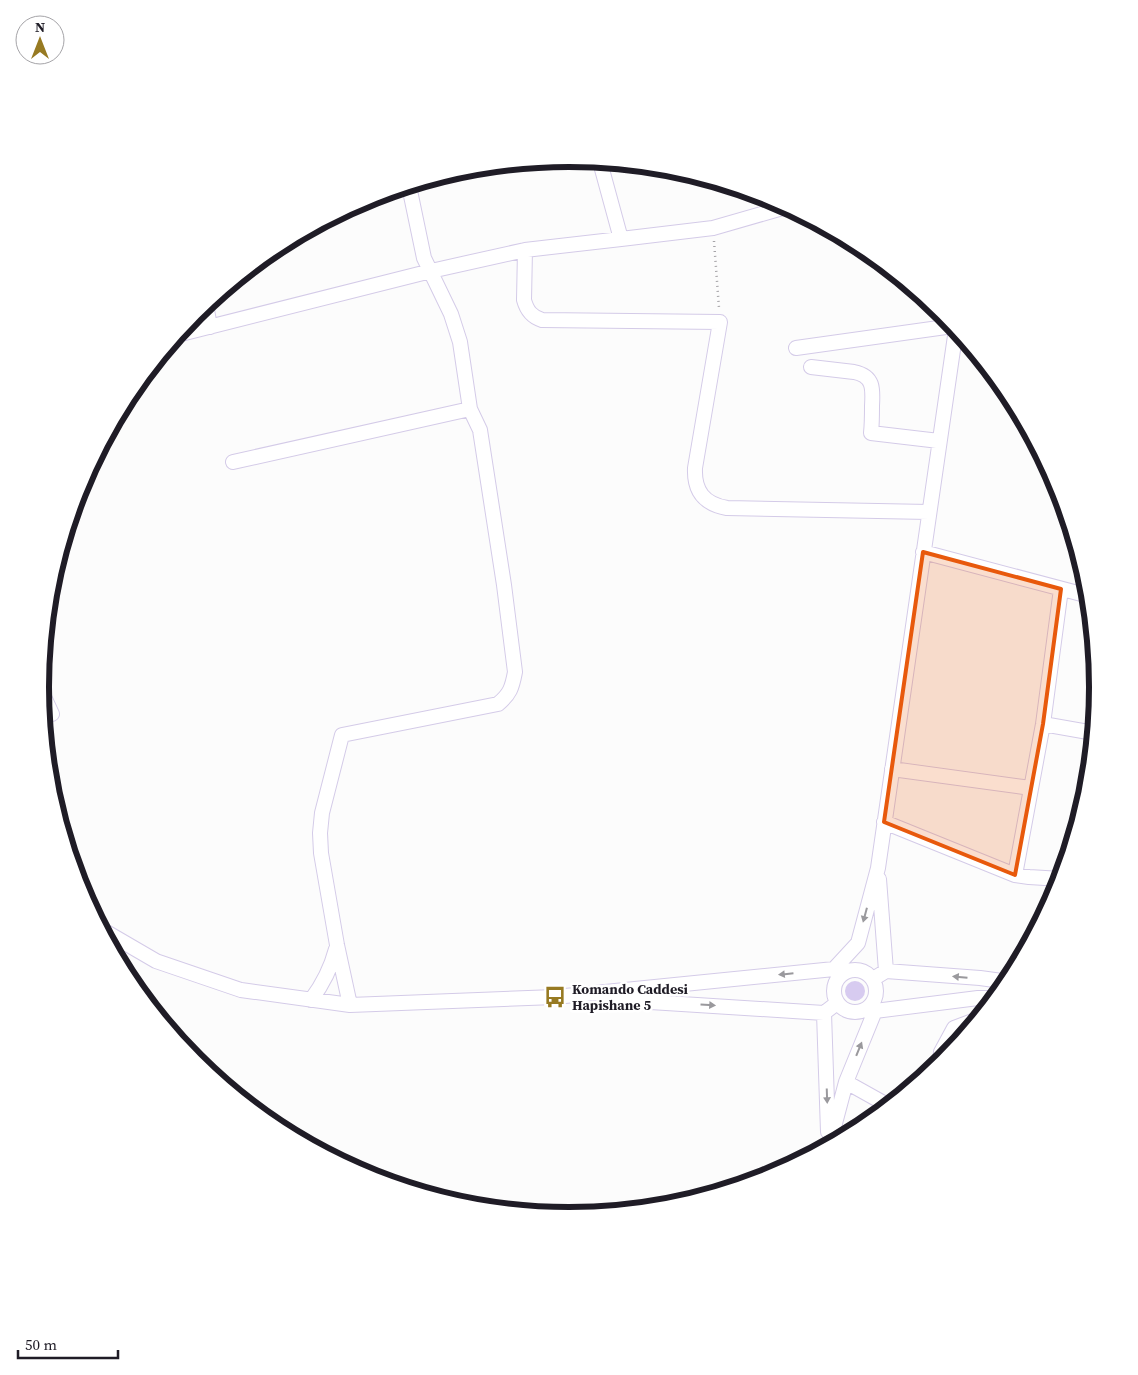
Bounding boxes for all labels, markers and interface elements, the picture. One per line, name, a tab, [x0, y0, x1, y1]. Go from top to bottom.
north arrow	[15, 15, 65, 65]
text: N	[35, 17, 45, 37]
one-way arrow	[861, 907, 869, 922]
one-way arrow	[777, 970, 793, 978]
one-way arrow	[952, 972, 968, 980]
place label: Komando Caddesi Hapishane 5	[572, 979, 689, 1015]
bus stop icon: Komando Caddesi Hapishane 5	[542, 984, 568, 1010]
one-way arrow	[700, 1002, 716, 1010]
one-way arrow	[856, 1042, 864, 1056]
one-way arrow	[823, 1089, 831, 1105]
scale bar	[18, 1328, 118, 1360]
text: 50 m	[25, 1334, 57, 1355]

